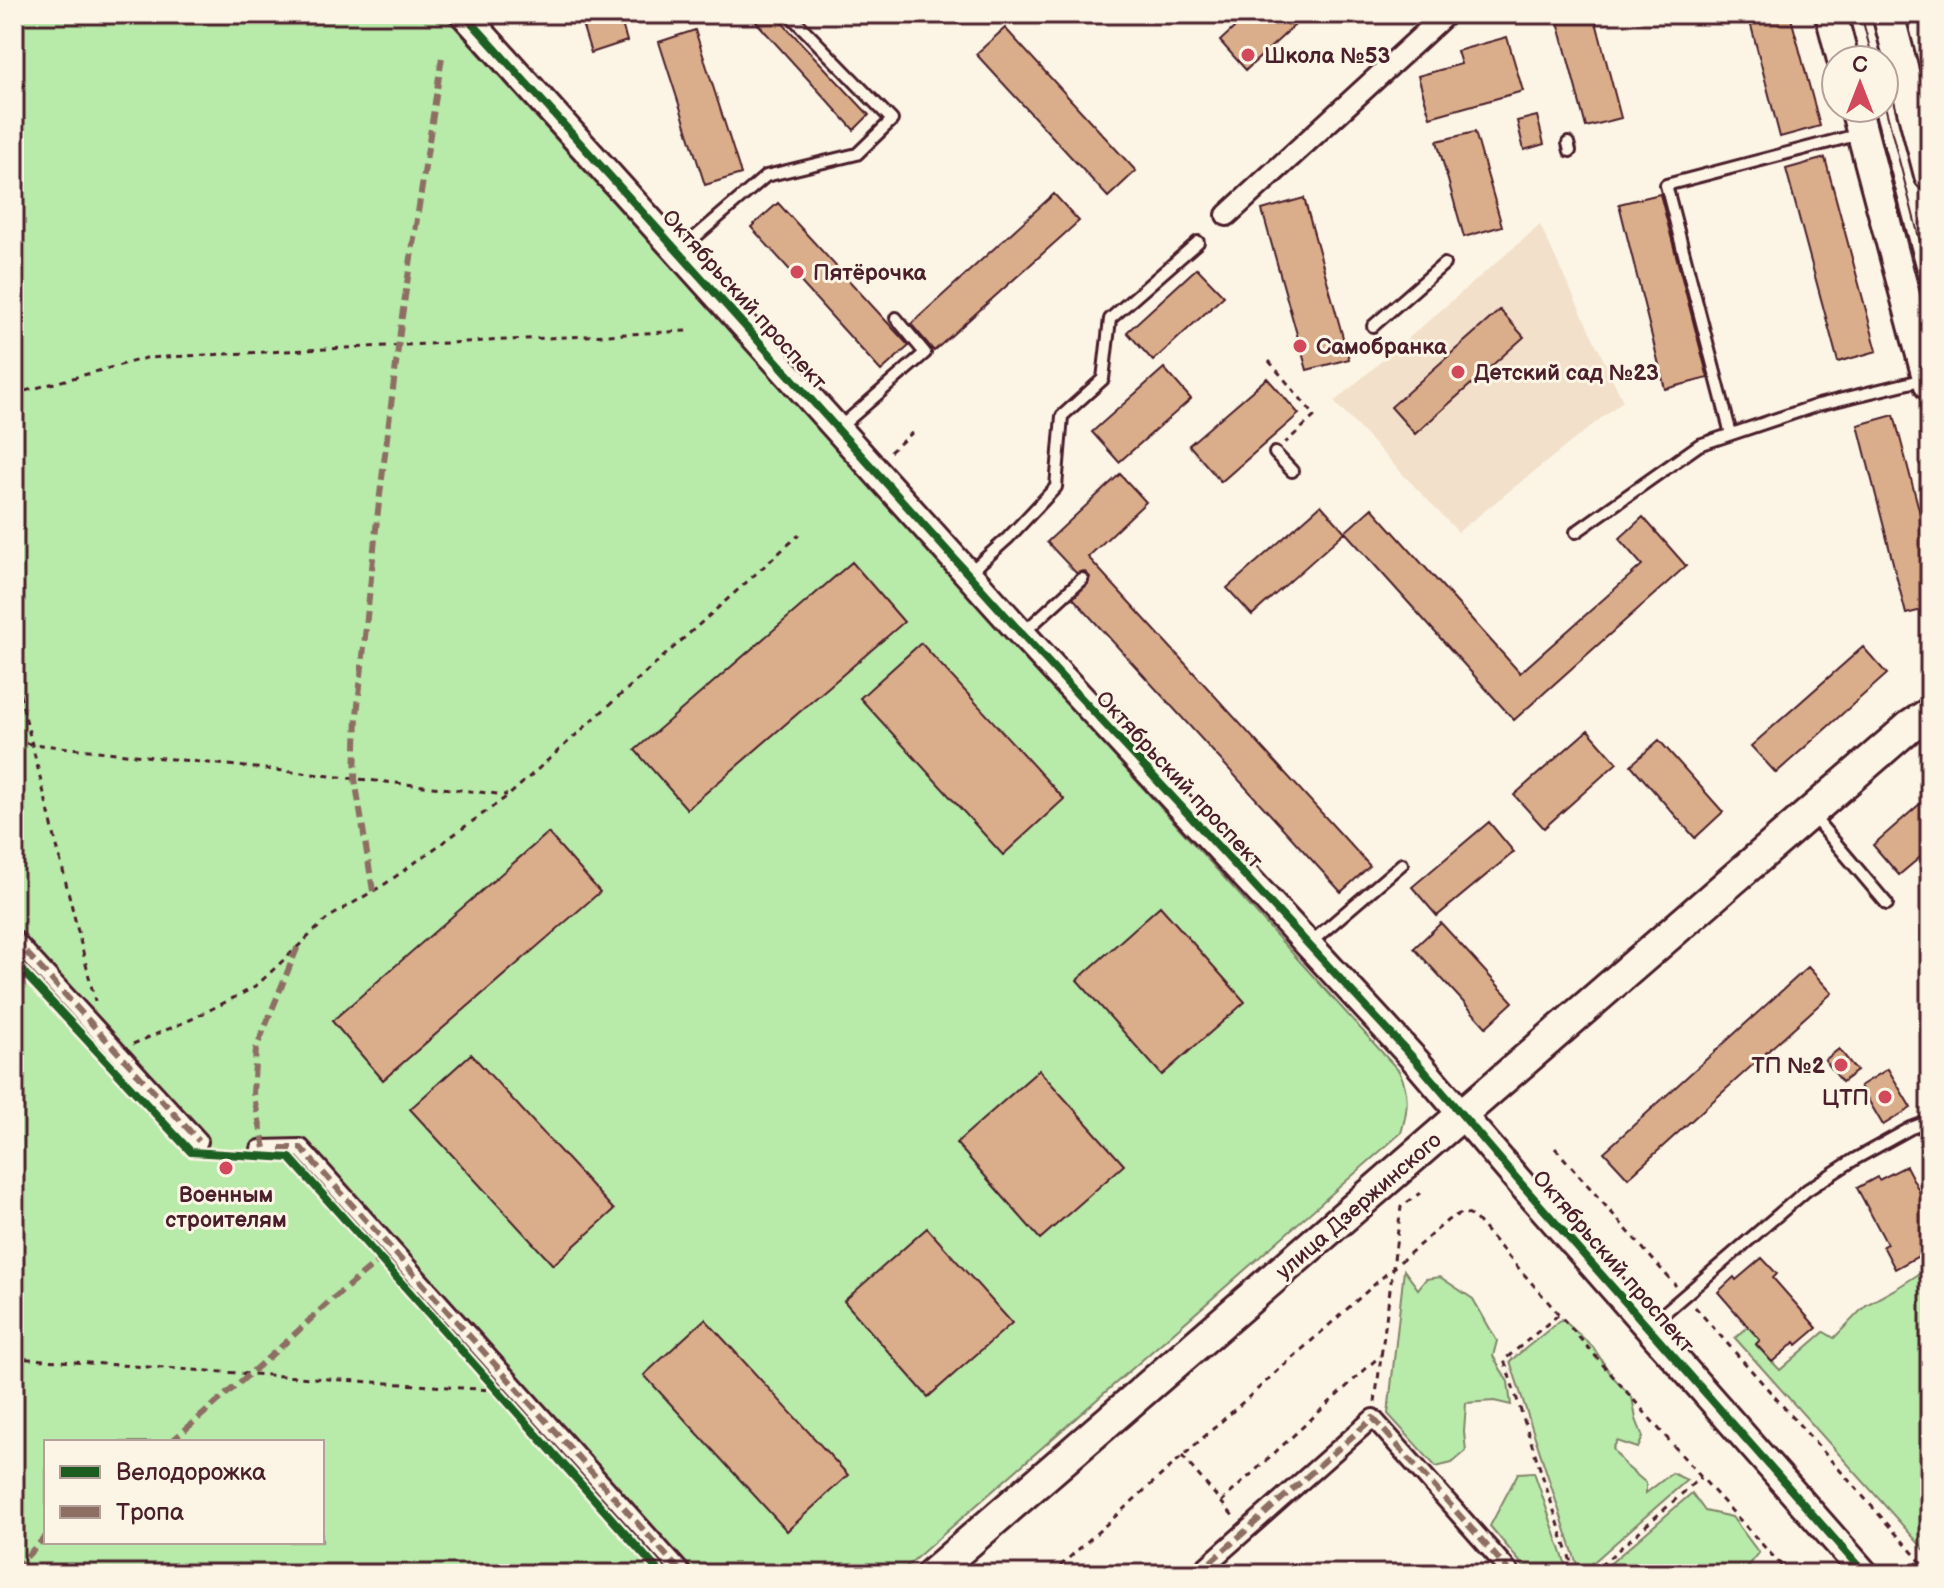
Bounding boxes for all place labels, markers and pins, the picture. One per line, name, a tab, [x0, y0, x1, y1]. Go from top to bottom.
place label: Школа №53	[1264, 43, 1390, 70]
marker: Школа №53	[1239, 46, 1257, 64]
place label: Пятёрочка	[813, 260, 927, 287]
marker: Пятёрочка	[788, 263, 806, 281]
place label: Самобранка	[1316, 334, 1447, 361]
marker: Самобранка	[1291, 337, 1309, 355]
place label: Детский сад №23	[1474, 360, 1659, 387]
marker: Детский сад №23	[1449, 363, 1467, 381]
place label: ТП №2	[1752, 1053, 1825, 1080]
marker: ТП №2	[1832, 1056, 1850, 1074]
place label: ЦТП	[1822, 1085, 1869, 1112]
marker: ЦТП	[1876, 1088, 1894, 1106]
marker: Военным строителям	[217, 1159, 235, 1177]
place label: Военным строителям	[165, 1182, 287, 1234]

